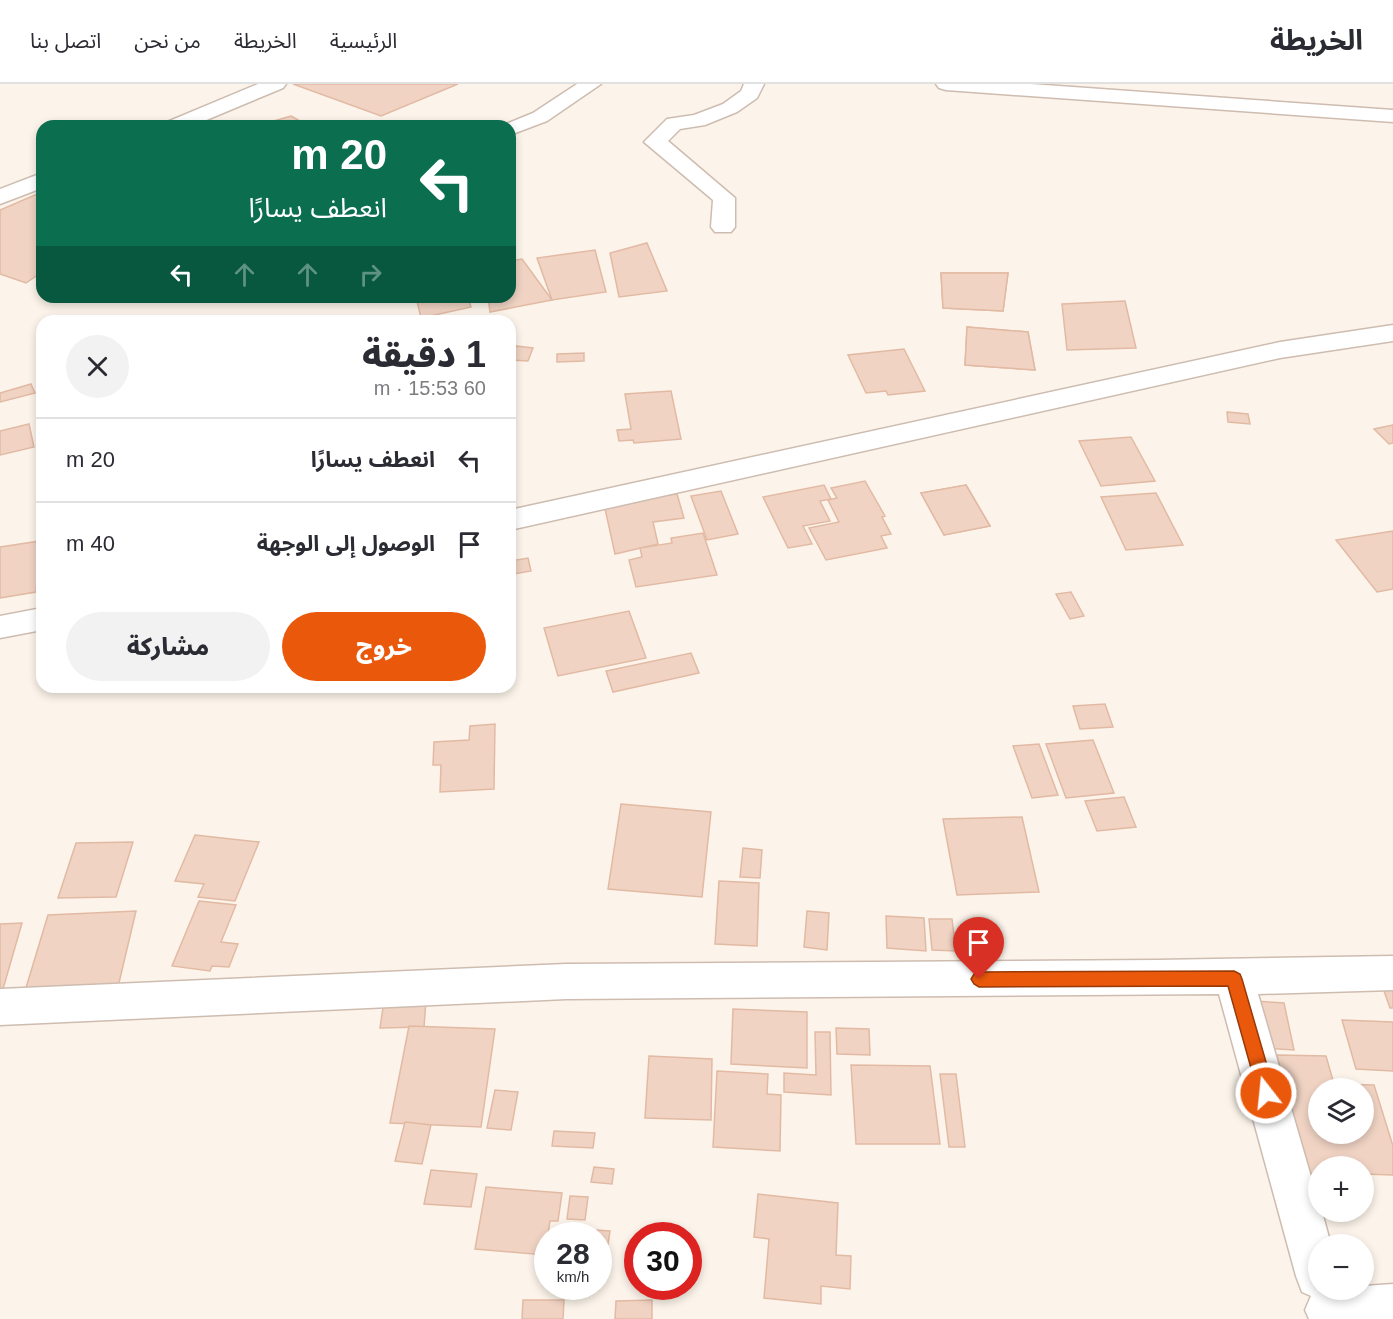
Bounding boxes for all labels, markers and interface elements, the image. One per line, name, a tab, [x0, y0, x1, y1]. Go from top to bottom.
text: الخريطة	[1270, 25, 1363, 56]
text: اتصل بنا	[30, 29, 101, 52]
text: من نحن	[134, 29, 201, 52]
text: الخريطة	[234, 29, 297, 52]
text: الرئيسية	[330, 29, 397, 52]
text: 20 m	[291, 131, 387, 178]
icon: left	[408, 144, 486, 222]
text: انعطف يسارًا	[248, 193, 387, 223]
icon: left	[165, 258, 198, 291]
icon: ahead	[228, 258, 261, 291]
icon: ahead	[291, 258, 324, 291]
icon: right	[354, 258, 387, 291]
text: 1 دقيقة	[362, 334, 486, 375]
button: close	[66, 335, 129, 398]
text: 60 m · 15:53	[374, 377, 486, 399]
icon: left	[453, 444, 486, 477]
text: 20 m	[66, 447, 115, 472]
text: انعطف يسارًا	[311, 447, 435, 472]
icon: arrive	[453, 528, 486, 561]
text: 40 m	[66, 531, 115, 556]
text: الوصول إلى الوجهة	[257, 531, 435, 556]
button: مشاركة	[66, 612, 270, 681]
button: خروج	[282, 612, 486, 681]
pin	[953, 917, 1004, 979]
icon: arrive	[962, 926, 995, 959]
position arrow	[1234, 1061, 1298, 1125]
map controls	[1308, 1078, 1374, 1300]
button: layers	[1308, 1078, 1374, 1144]
button: +	[1308, 1156, 1374, 1222]
speed limit sign: 30	[624, 1222, 702, 1300]
button: −	[1308, 1234, 1374, 1300]
text: 28	[556, 1237, 590, 1270]
text: km/h	[557, 1268, 589, 1285]

